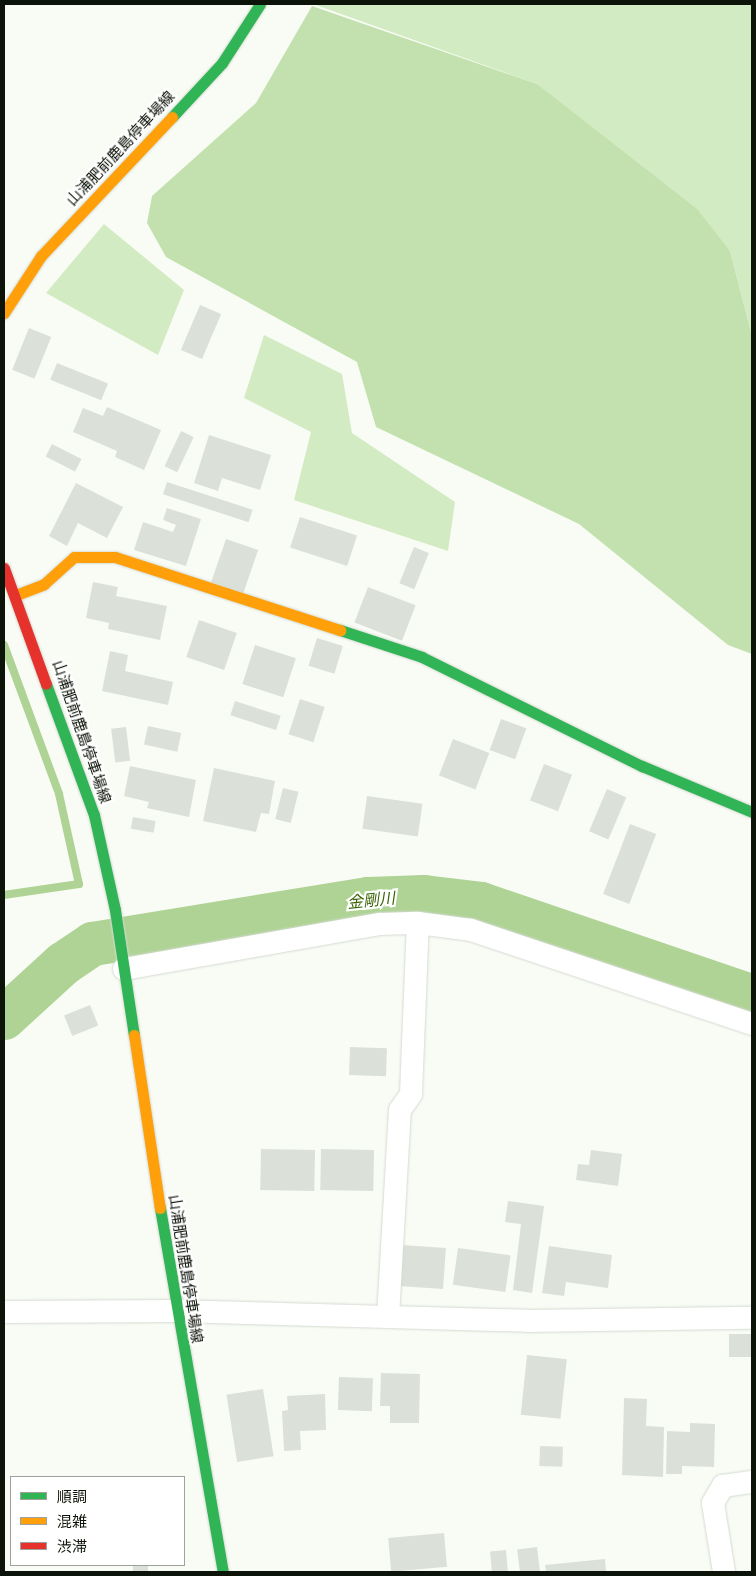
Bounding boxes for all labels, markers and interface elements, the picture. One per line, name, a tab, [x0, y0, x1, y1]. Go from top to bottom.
street label: 山浦肥前鹿島停車場線	[63, 88, 179, 210]
street label: 山浦肥前鹿島停車場線	[48, 658, 114, 806]
water label: 金剛川	[346, 889, 396, 913]
street label: 山浦肥前鹿島停車場線	[164, 1194, 206, 1344]
legend	[10, 1476, 185, 1566]
text: 順調	[57, 1488, 87, 1506]
text: 混雑	[57, 1513, 87, 1531]
text: 渋滞	[57, 1538, 87, 1556]

